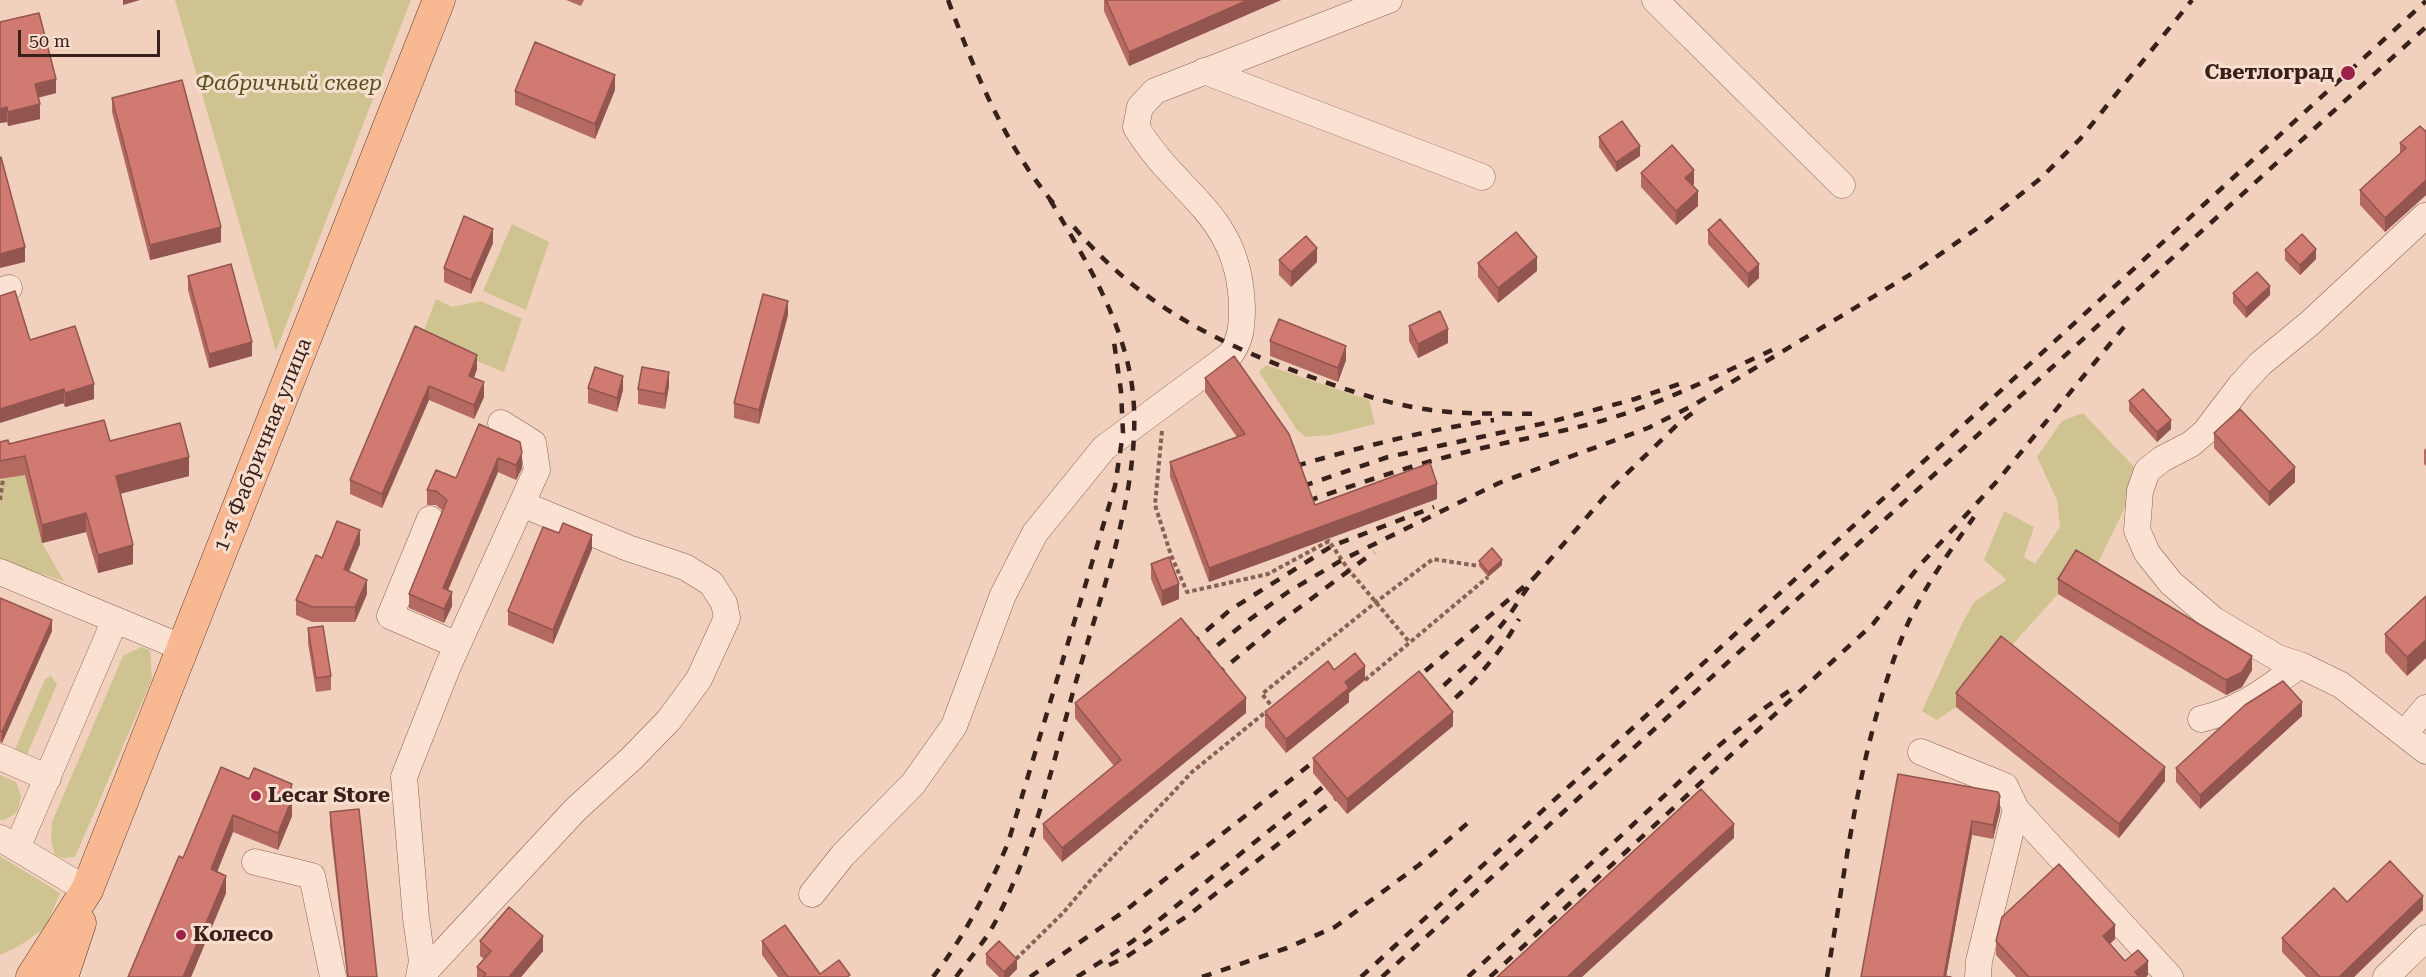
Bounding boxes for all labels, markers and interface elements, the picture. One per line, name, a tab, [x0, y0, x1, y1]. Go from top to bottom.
scale bar	[21, 18, 164, 56]
text: 50 m	[29, 30, 70, 51]
place label: Светлоград	[2204, 60, 2334, 86]
marker: Светлоград	[2339, 64, 2357, 82]
park label: Фабричный сквер	[196, 71, 382, 97]
street label: 1-я Фабричная улица	[209, 335, 317, 555]
place label: Lecar Store	[268, 783, 390, 809]
marker: Lecar Store	[249, 789, 263, 803]
place label: Колесо	[193, 922, 273, 948]
marker: Колесо	[174, 928, 188, 942]

